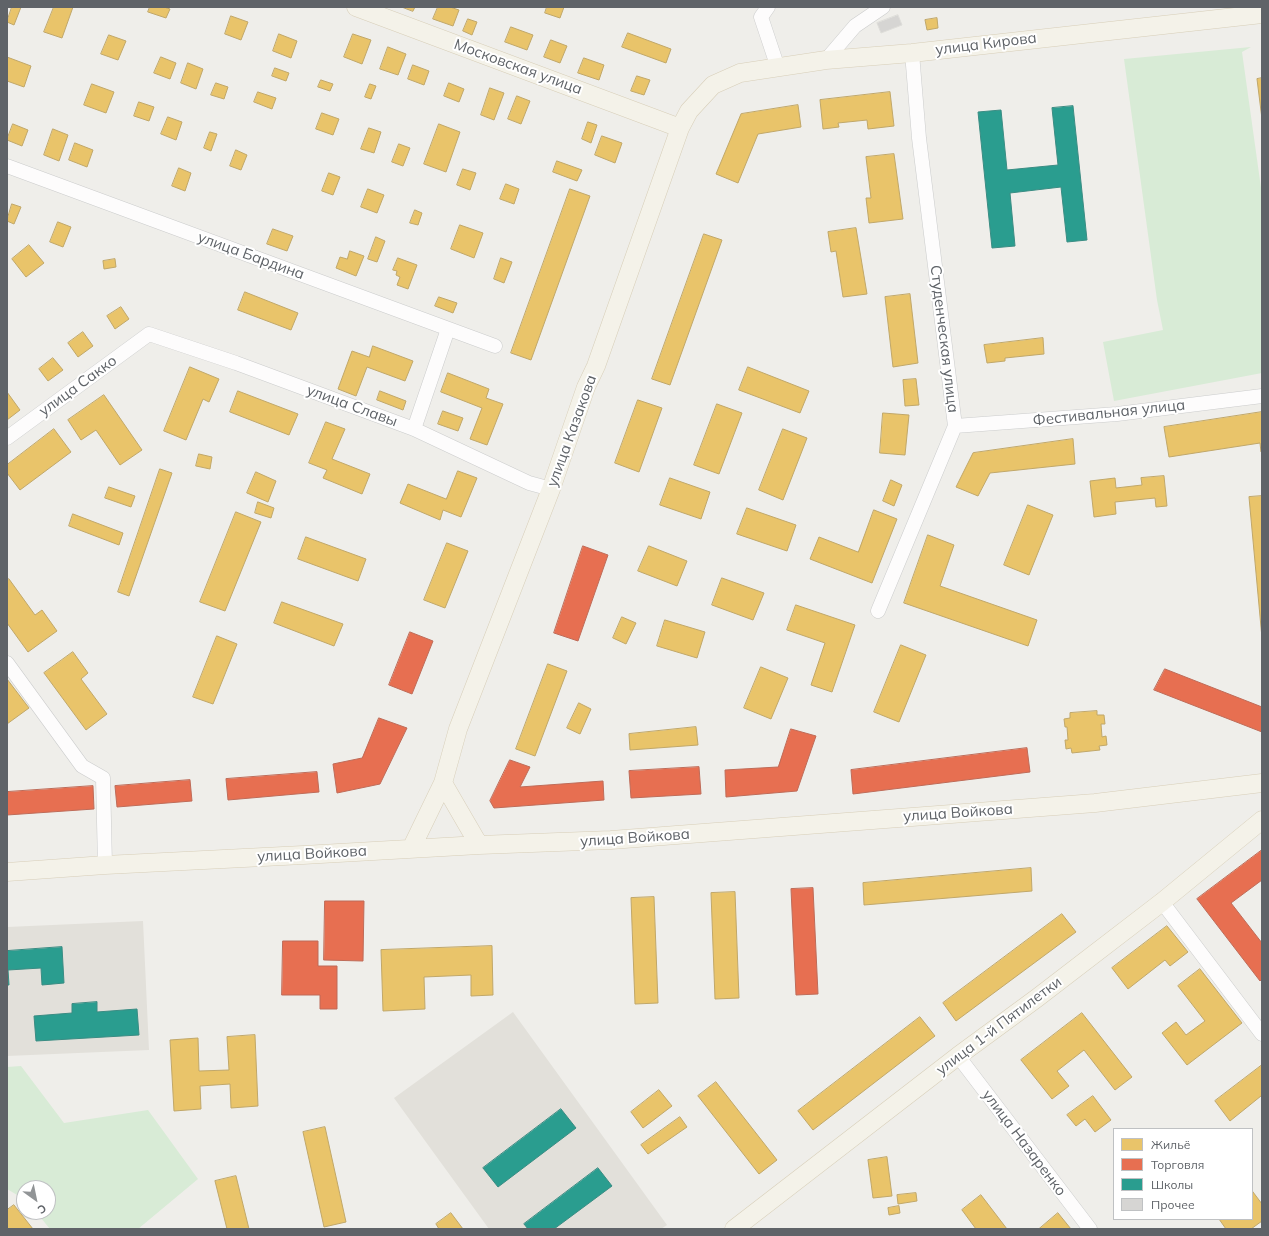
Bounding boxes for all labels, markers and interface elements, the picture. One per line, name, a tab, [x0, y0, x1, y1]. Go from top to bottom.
street label: улица Кирова	[934, 29, 1038, 59]
street label: Московская улица	[452, 35, 584, 99]
street label: улица Бардина	[195, 228, 307, 284]
street label: Студенческая улица	[926, 264, 962, 414]
street label: улица Сакко	[36, 352, 120, 420]
street label: улица Казакова	[543, 373, 601, 489]
street label: улица Славы	[304, 381, 400, 431]
street label: Фестивальная улица	[1032, 396, 1186, 430]
street label: улица Войкова	[903, 800, 1013, 826]
street label: улица Войкова	[580, 825, 690, 851]
street label: улица Войкова	[257, 842, 367, 866]
street label: улица 1-й Пятилетки	[933, 973, 1065, 1079]
street label: улица Назаренко	[978, 1086, 1070, 1200]
legend	[1113, 1128, 1253, 1220]
text: Жильё	[1151, 1137, 1190, 1152]
text: Торговля	[1151, 1157, 1204, 1172]
text: Школы	[1151, 1177, 1193, 1192]
north arrow	[16, 1180, 56, 1220]
text: Прочее	[1151, 1197, 1195, 1212]
text: С	[35, 1201, 49, 1217]

